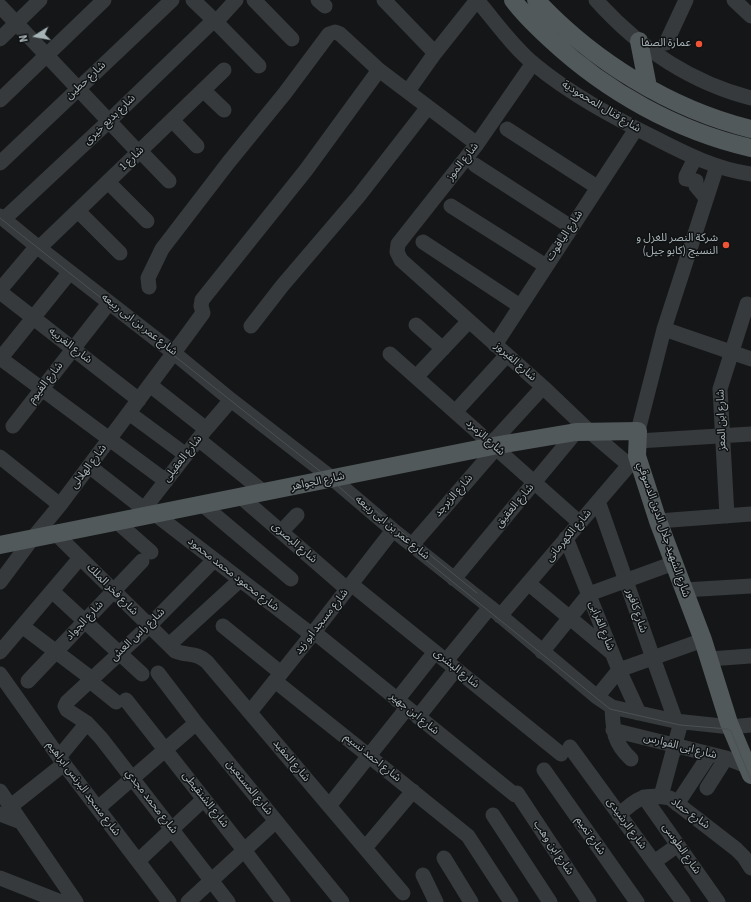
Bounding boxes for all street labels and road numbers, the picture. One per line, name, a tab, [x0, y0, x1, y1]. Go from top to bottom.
street label: شارع حطين	[63, 59, 109, 103]
street label: شارع قنال المحمودية	[559, 78, 643, 136]
street label: شارع بديع خيرى	[81, 92, 139, 148]
street label: شارع الموز	[444, 140, 482, 184]
street label: شارع 1	[117, 144, 147, 174]
street label: شارع الياقوت	[544, 208, 586, 264]
street label: شارع عمر بن ابى ربيعه	[98, 291, 180, 359]
street label: شارع الغربيه	[46, 325, 94, 367]
street label: شارع الفيروز	[491, 340, 539, 384]
street label: شارع الفيوم	[26, 360, 66, 406]
street label: شارع ابن المعز	[714, 389, 730, 451]
street label: شارع الزمرد	[463, 417, 507, 459]
street label: شارع العقيلى	[161, 433, 205, 485]
street label: شارع الهلالى	[68, 442, 110, 492]
street label: شارع الشهيد جلال الدين الدسوقي	[634, 461, 692, 599]
street label: شارع الجواهر	[290, 470, 346, 494]
street label: شارع الزبرجد	[432, 472, 476, 520]
street label: شارع العقيق	[493, 481, 537, 531]
street label: شارع عمر بن ابى ربيعه	[352, 493, 432, 563]
street label: شارع الكهرمانى	[543, 507, 595, 565]
street label: شارع البصرى	[269, 520, 319, 566]
street label: شارع محمود محمد محمود	[185, 535, 281, 615]
street label: شارع فخر الملك	[84, 562, 140, 618]
street label: شارع مسجد ابو زيد	[292, 587, 352, 657]
street label: شارع كافور	[622, 587, 650, 635]
street label: شارع الجواد	[63, 599, 107, 643]
street label: شارع الفرابى	[585, 599, 617, 653]
street label: شارع راس العش	[108, 606, 168, 664]
street label: شارع البشرى	[430, 647, 482, 691]
street label: شارع ابن جهير	[387, 690, 441, 738]
street label: شارع احمد نسيم	[341, 731, 403, 785]
street label: شارع ابى الفوارس	[642, 731, 718, 763]
street label: شارع المفيد	[270, 737, 312, 785]
street label: شارع مسجد البرنس ابراهيم	[43, 739, 123, 839]
street label: شارع المستعين	[223, 758, 275, 818]
street label: شارع محمد مجدي	[122, 767, 180, 837]
street label: شارع الشنقيطى	[179, 769, 231, 831]
street label: شارع حماد	[668, 795, 712, 833]
street label: شارع الرشيدى	[603, 796, 649, 852]
street label: شارع تميم	[572, 814, 608, 858]
street label: شارع ابن وهب	[530, 818, 576, 878]
street label: شارع الطوسى	[659, 821, 703, 877]

